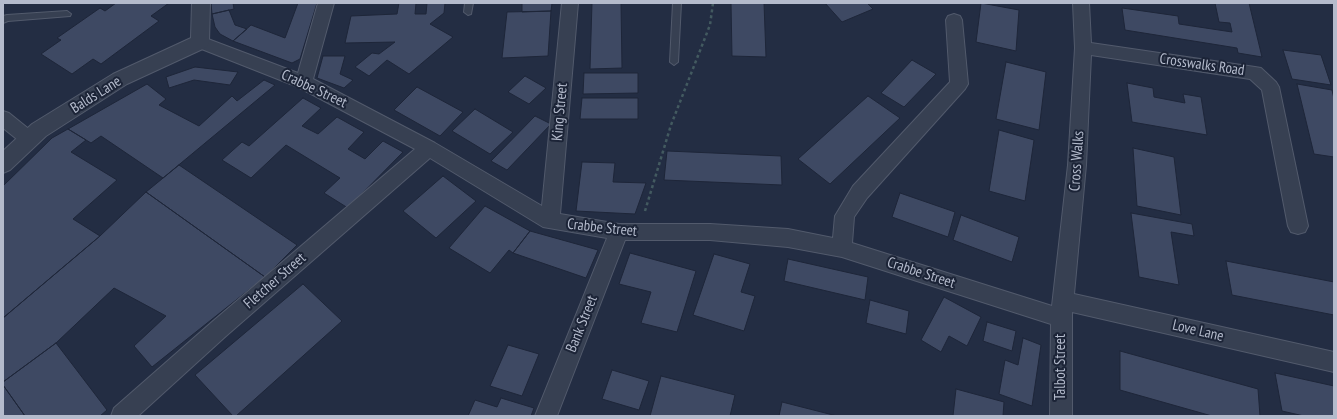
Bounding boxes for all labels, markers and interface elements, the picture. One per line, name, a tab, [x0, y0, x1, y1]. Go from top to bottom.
street label: Crosswalks Road	[1158, 50, 1246, 80]
street label: Crabbe Street	[278, 66, 350, 112]
street label: Balds Lane	[67, 73, 125, 117]
street label: King Street	[549, 82, 571, 142]
street label: Cross Walks	[1066, 130, 1088, 192]
street label: Crabbe Street	[566, 215, 638, 241]
street label: Fletcher Street	[240, 249, 310, 313]
street label: Crabbe Street	[885, 254, 957, 292]
street label: Bank Street	[562, 293, 602, 355]
street label: Love Lane	[1171, 316, 1225, 346]
street label: Talbot Street	[1052, 334, 1070, 400]

